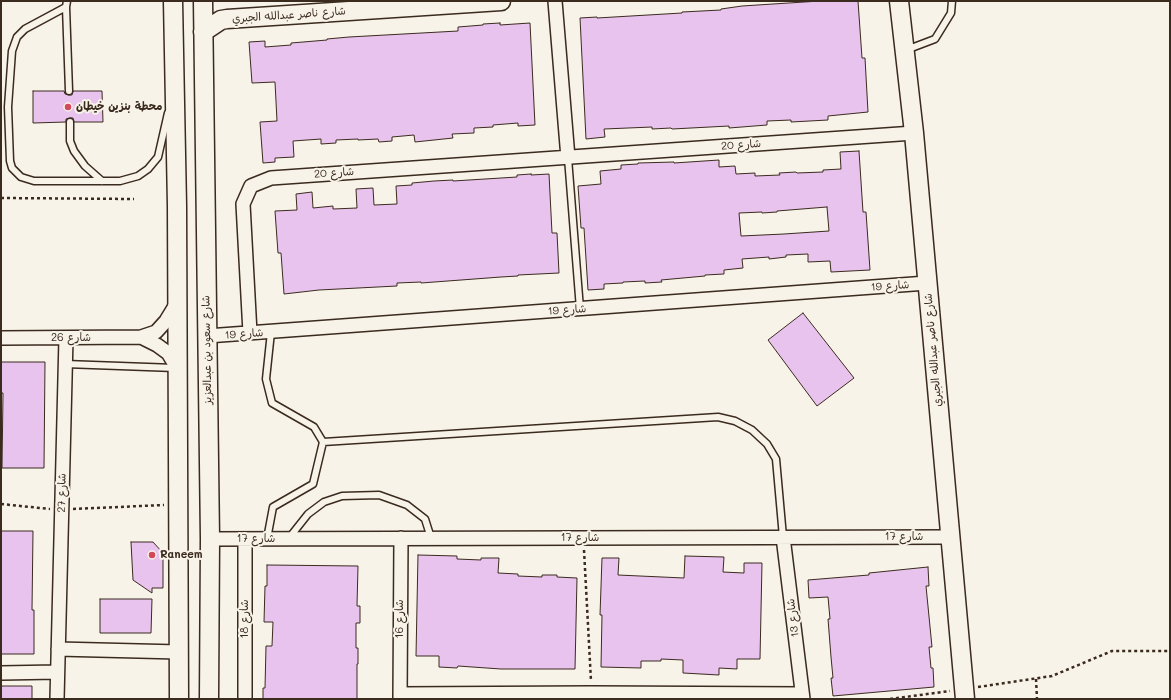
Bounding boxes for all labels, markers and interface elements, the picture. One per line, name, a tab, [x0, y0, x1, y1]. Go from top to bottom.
street label: شارع ناصر عبدالله الجبري	[232, 4, 346, 26]
place label: محطة بنزين خيطان	[76, 100, 162, 114]
marker: محطة بنزين خيطان	[63, 102, 73, 112]
street label: شارع 20	[720, 137, 762, 153]
street label: شارع 20	[313, 165, 355, 181]
street label: شارع 19	[870, 278, 910, 294]
street label: شارع ناصر عبدالله الجبري	[921, 293, 945, 407]
street label: شارع سعود بن عبدالعزيز	[199, 295, 215, 405]
street label: شارع 19	[547, 302, 587, 318]
street label: شارع 19	[224, 326, 264, 342]
street label: شارع 26	[51, 331, 91, 345]
street label: شارع 27	[55, 473, 69, 513]
street label: شارع 17	[885, 530, 923, 544]
street label: شارع 17	[561, 531, 599, 545]
street label: شارع 17	[237, 532, 275, 546]
place label: Raneem	[160, 548, 203, 562]
marker: Raneem	[147, 550, 157, 560]
street label: شارع 13	[784, 598, 802, 638]
street label: شارع 18	[238, 600, 252, 638]
street label: شارع 16	[393, 600, 407, 638]

